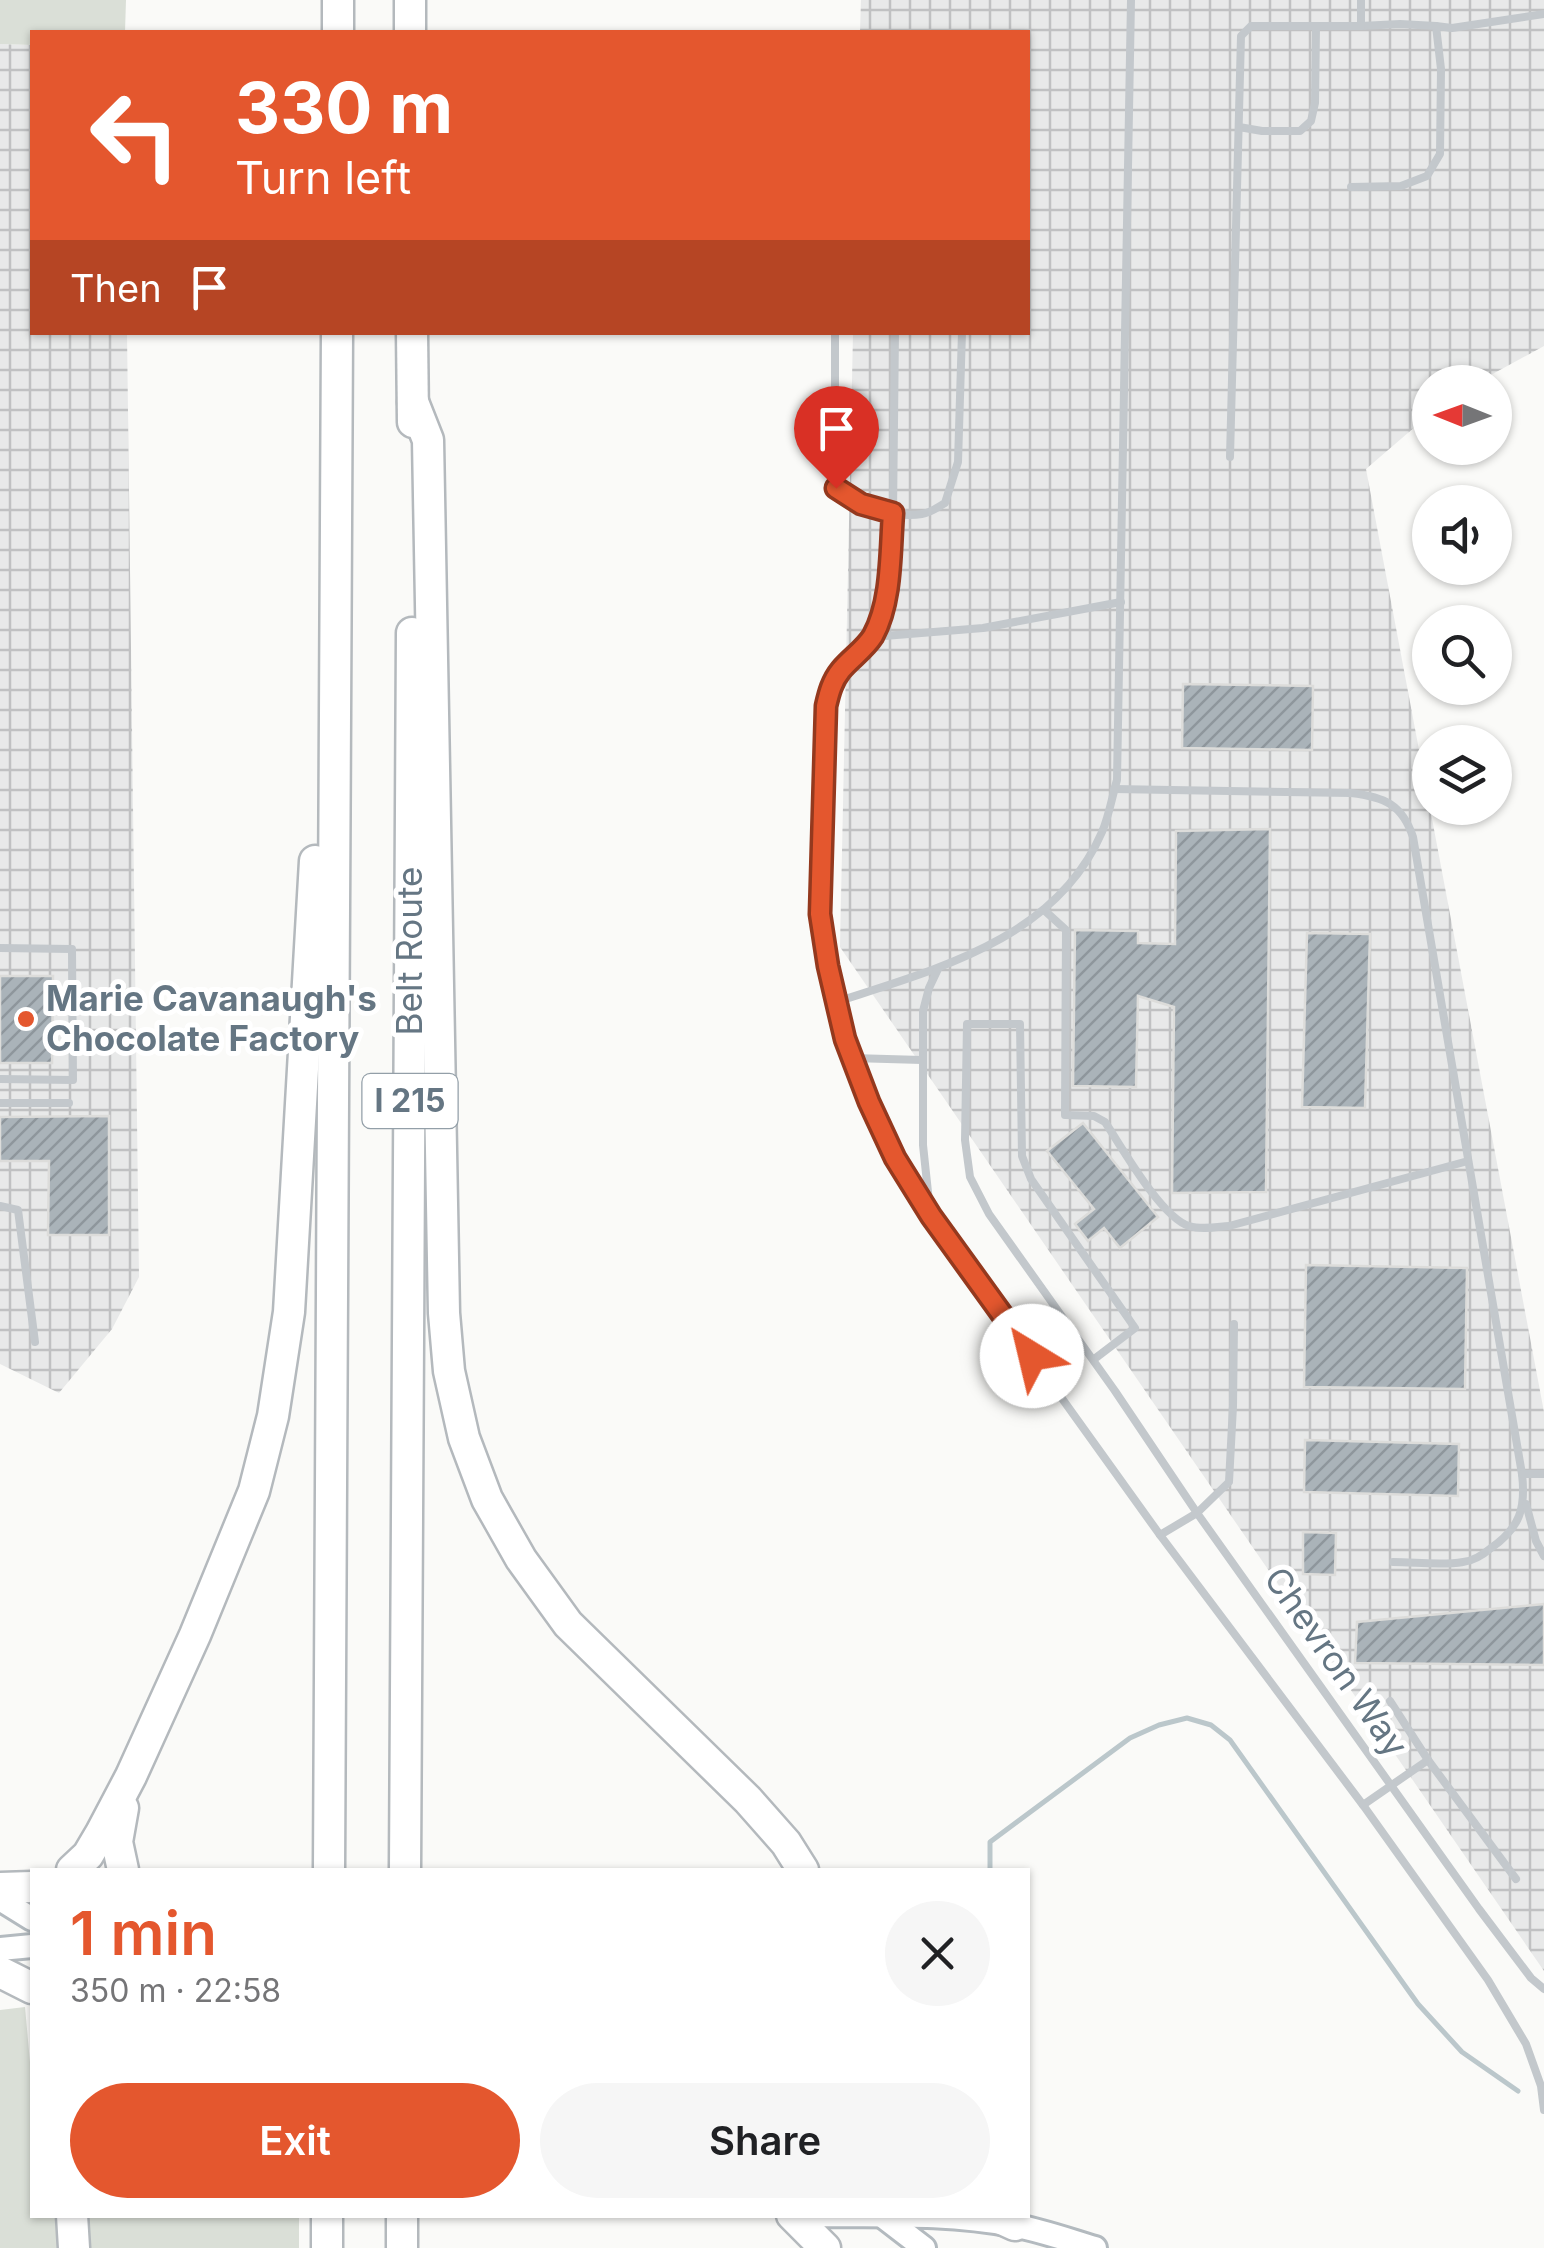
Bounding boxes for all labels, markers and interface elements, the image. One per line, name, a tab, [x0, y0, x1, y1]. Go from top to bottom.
text: 330 m	[235, 65, 453, 150]
icon: left	[70, 70, 200, 200]
text: Turn left	[235, 150, 411, 205]
icon: arrive	[182, 260, 237, 315]
text: Then	[70, 265, 162, 311]
north arrow	[1412, 365, 1512, 465]
map controls	[1412, 365, 1512, 825]
pin	[794, 386, 879, 489]
icon: arrive	[809, 401, 864, 456]
button: sound	[1412, 485, 1512, 585]
button: search	[1412, 605, 1512, 705]
button: layers	[1412, 725, 1512, 825]
street label: Belt Route	[388, 867, 430, 1035]
place label: Marie Cavanaugh's Chocolate Factory	[46, 977, 377, 1059]
marker: Marie Cavanaugh's Chocolate Factory	[15, 1008, 37, 1030]
road number: I 215	[362, 1074, 458, 1128]
position arrow	[980, 1304, 1084, 1408]
street label: Chevron Way	[1256, 1559, 1417, 1764]
text: 1 min	[70, 1897, 217, 1969]
button: close	[885, 1901, 990, 2006]
text: 350 m · 22:58	[70, 1971, 281, 2010]
button: Exit	[70, 2083, 520, 2198]
button: Share	[540, 2083, 990, 2198]

